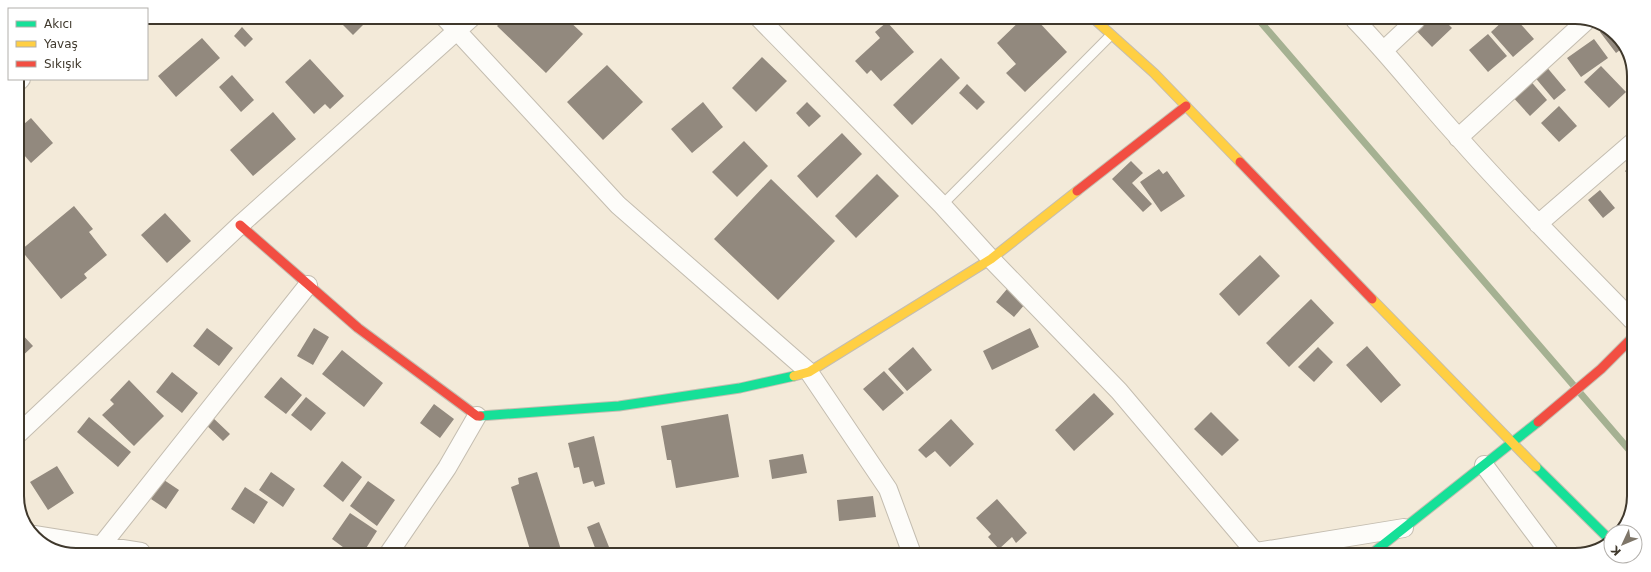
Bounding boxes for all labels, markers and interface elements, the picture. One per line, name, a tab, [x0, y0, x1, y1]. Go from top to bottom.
legend	[8, 8, 148, 80]
text: Akıcı	[44, 17, 72, 31]
text: Yavaş	[43, 37, 78, 51]
text: Sıkışık	[44, 57, 82, 71]
north arrow	[1603, 524, 1643, 564]
text: K	[1608, 543, 1624, 558]

